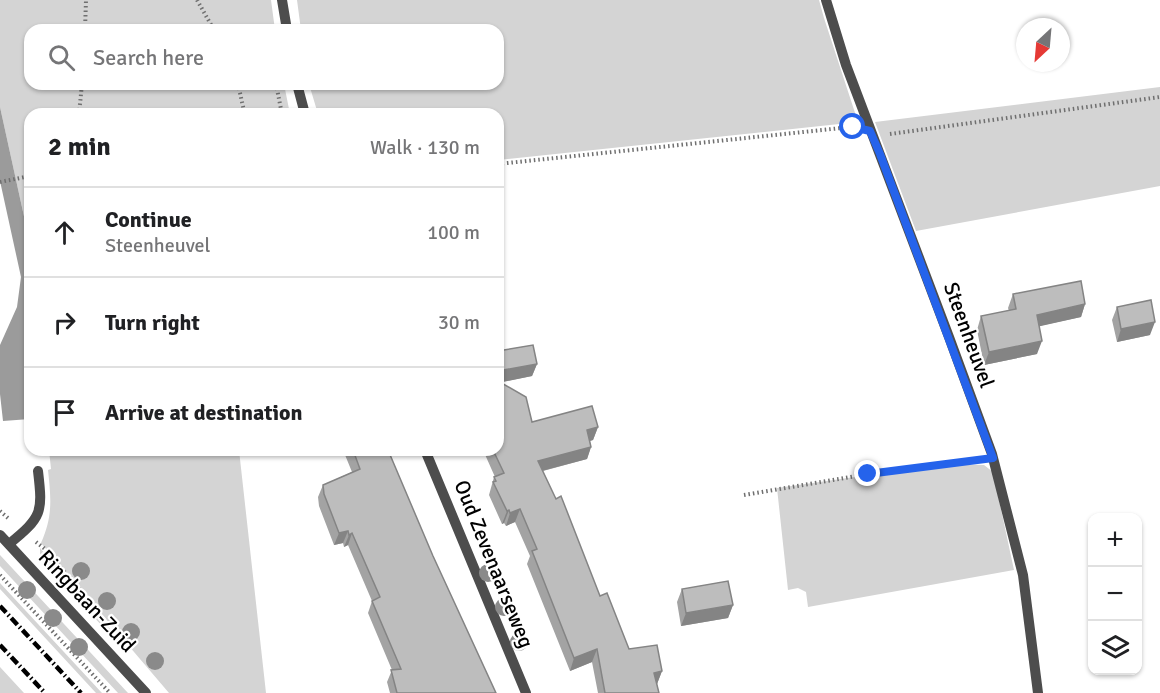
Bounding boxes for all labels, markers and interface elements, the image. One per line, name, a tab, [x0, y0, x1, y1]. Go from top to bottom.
north arrow	[1016, 18, 1070, 72]
search box	[24, 24, 504, 90]
icon: search	[45, 41, 78, 74]
text: Search here	[93, 44, 204, 71]
route start	[839, 113, 865, 139]
text: 2 min	[48, 131, 111, 163]
text: Walk · 130 m	[370, 135, 480, 160]
text: Continue	[105, 206, 192, 233]
icon: ahead	[48, 216, 81, 249]
text: 100 m	[427, 220, 480, 245]
text: Steenheuvel	[105, 233, 210, 258]
street label: Steenheuvel	[938, 279, 1000, 391]
icon: right	[48, 306, 81, 339]
text: Turn right	[105, 309, 200, 336]
text: 30 m	[438, 310, 480, 335]
icon: arrive	[48, 396, 81, 429]
text: Arrive at destination	[105, 399, 302, 426]
route end	[854, 460, 880, 486]
street label: Oud Zevenaarseweg	[448, 476, 540, 652]
map controls	[1088, 513, 1142, 675]
button: +	[1088, 513, 1142, 567]
street label: Ringbaan-Zuid	[33, 544, 141, 658]
button: −	[1088, 567, 1142, 621]
button: layers	[1088, 621, 1142, 675]

